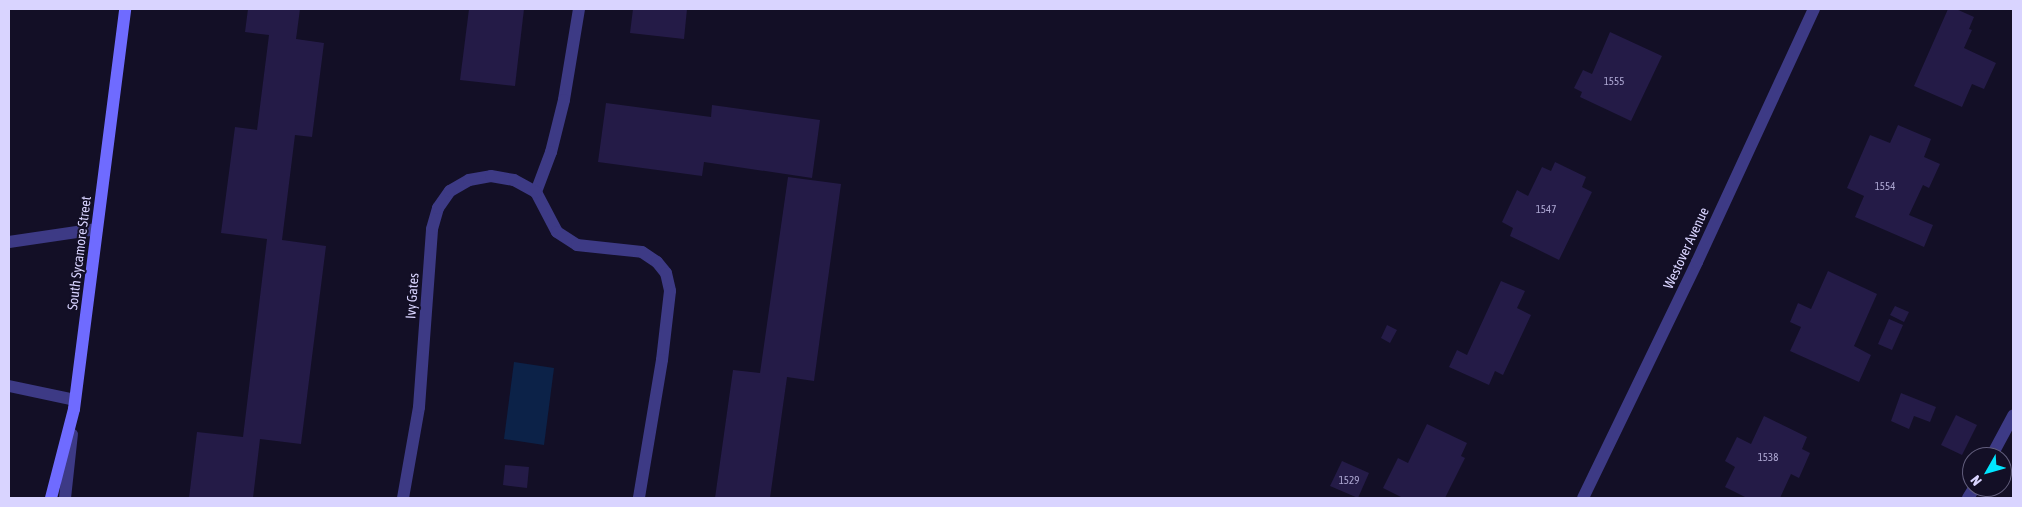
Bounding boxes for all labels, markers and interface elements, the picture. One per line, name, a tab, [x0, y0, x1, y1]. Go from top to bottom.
house number: 1555	[1604, 74, 1624, 88]
house number: 1554	[1875, 179, 1895, 193]
street label: South Sycamore Street	[64, 195, 94, 311]
house number: 1547	[1536, 202, 1556, 216]
street label: Westover Avenue	[1660, 205, 1712, 291]
street label: Ivy Gates	[402, 272, 422, 320]
north arrow	[1962, 447, 2012, 497]
house number: 1538	[1758, 450, 1778, 464]
text: N	[1967, 472, 1985, 489]
house number: 1529	[1339, 473, 1359, 487]

